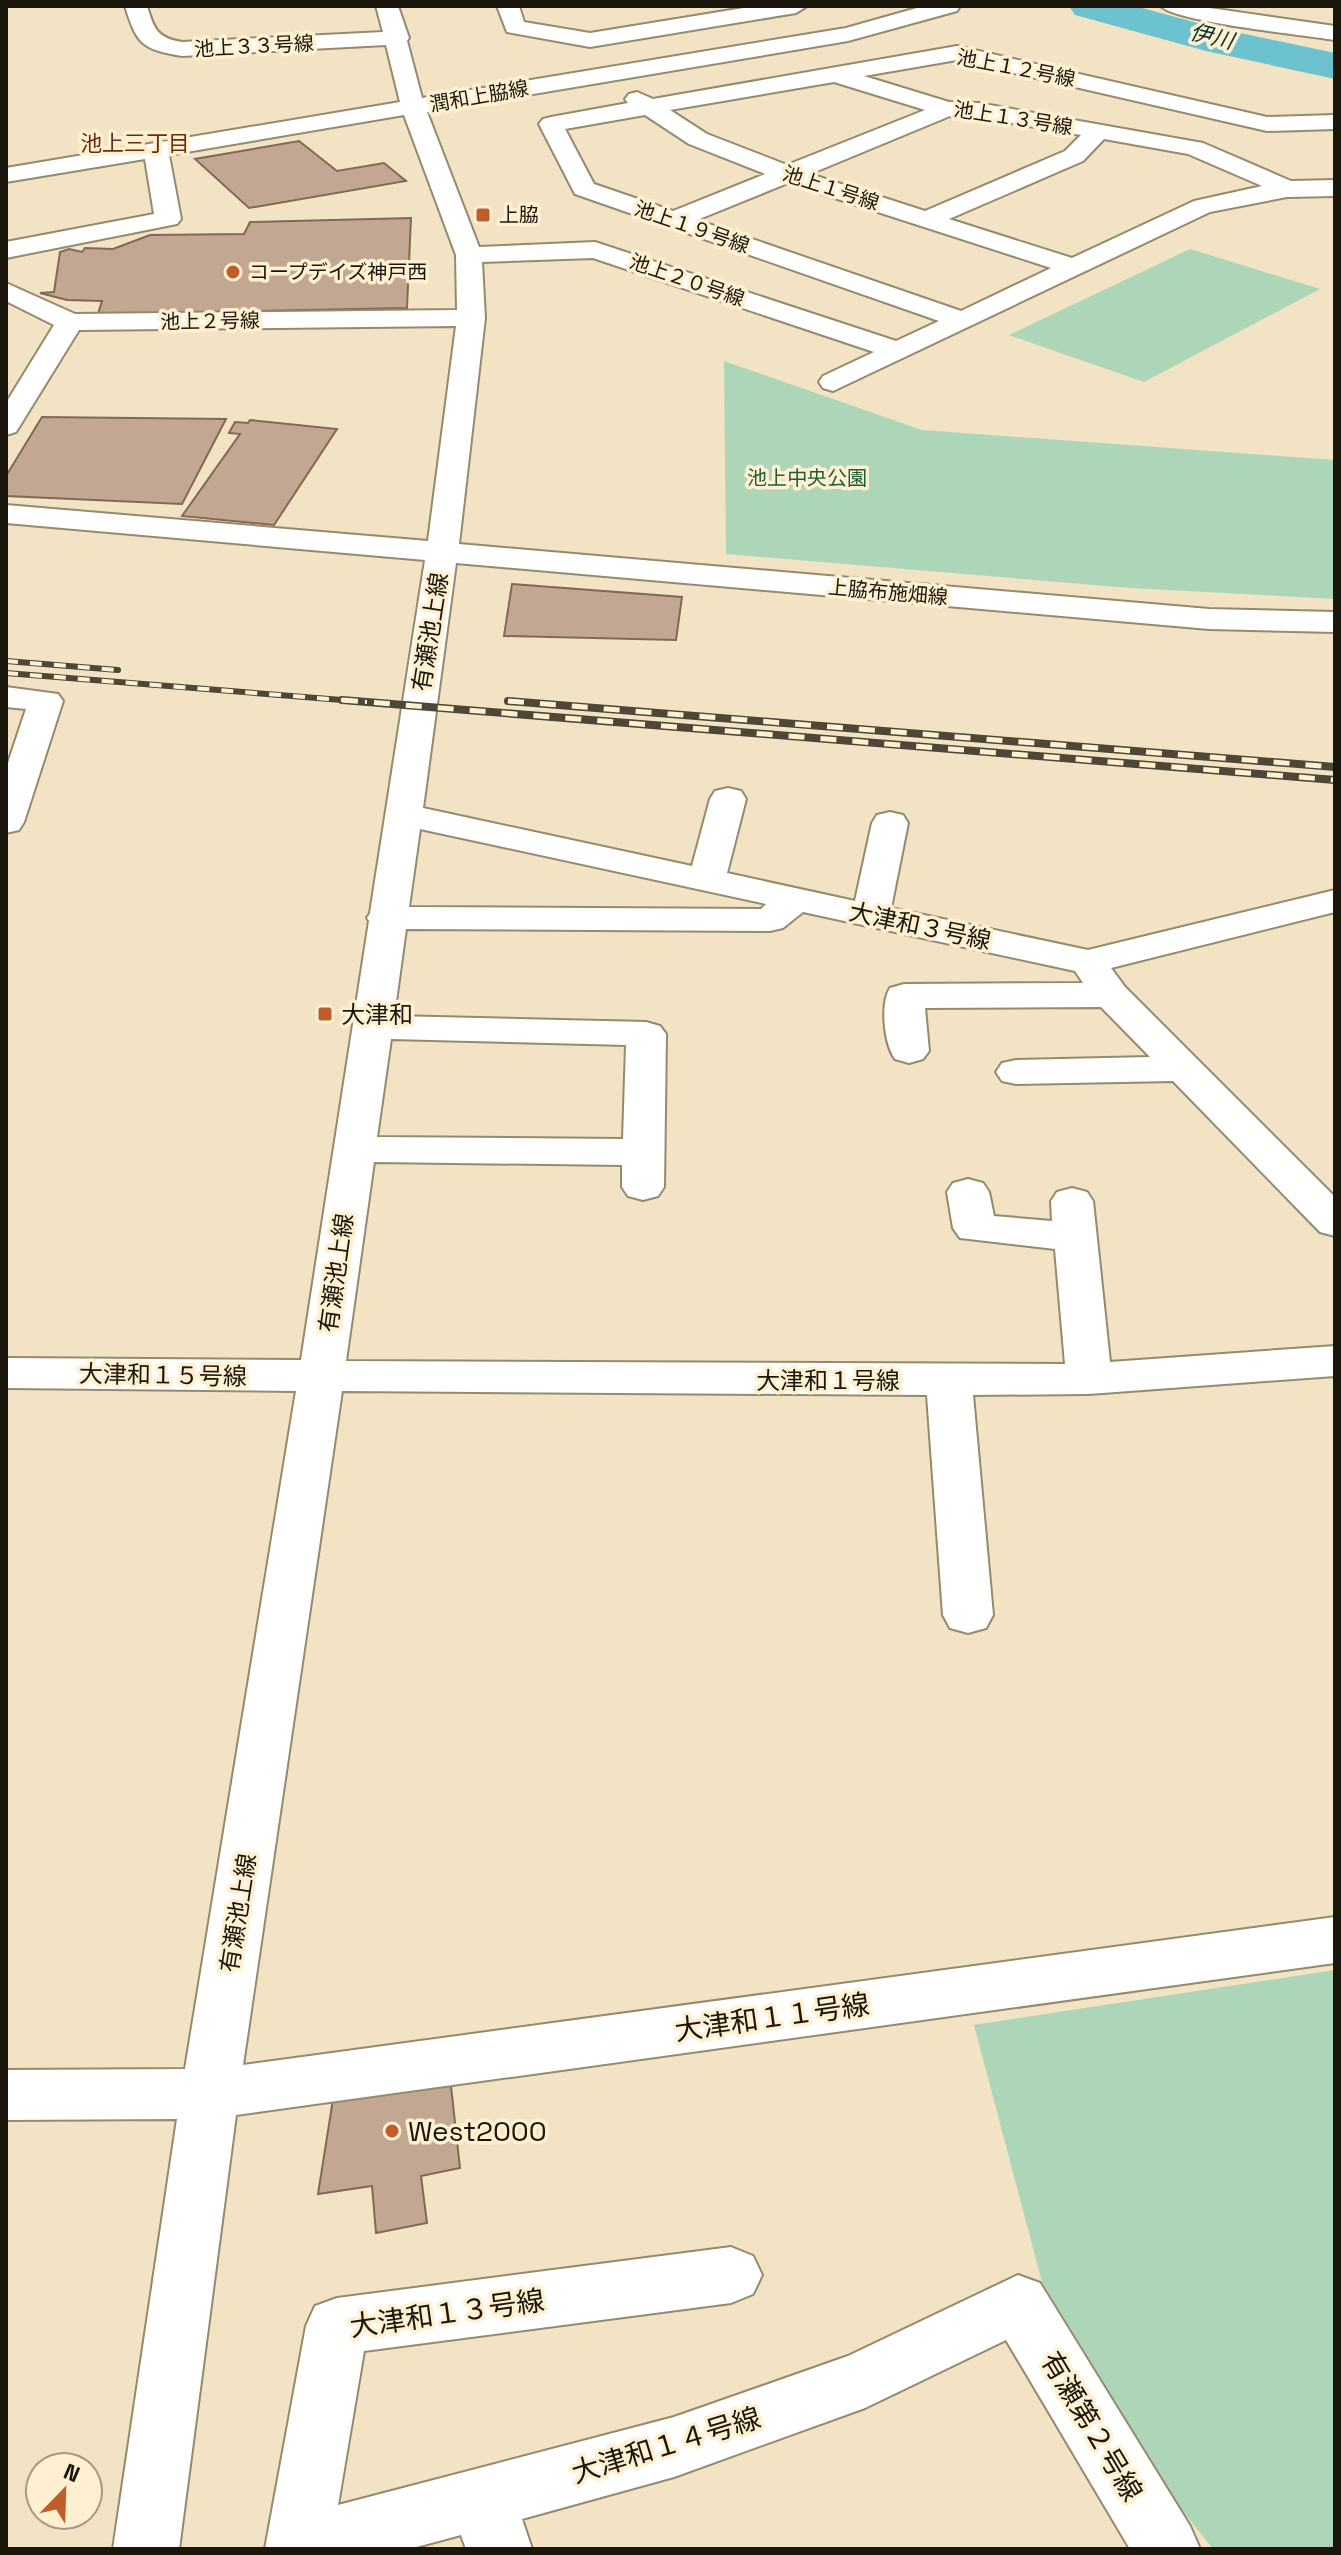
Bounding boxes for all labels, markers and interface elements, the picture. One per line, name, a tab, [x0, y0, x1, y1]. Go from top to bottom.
water label: 伊川	[1187, 17, 1239, 55]
street label: 池上３３号線	[193, 30, 315, 62]
street label: 池上１２号線	[955, 44, 1077, 92]
street label: 潤和上脇線	[428, 75, 530, 117]
street label: 池上１３号線	[952, 96, 1074, 140]
district label: 池上三丁目	[80, 129, 190, 157]
street label: 池上１号線	[779, 160, 883, 216]
street label: 池上１９号線	[631, 195, 753, 259]
place label: 上脇	[499, 202, 539, 228]
marker: 上脇	[474, 206, 492, 224]
street label: 池上２０号線	[626, 248, 748, 312]
place label: コープデイズ神戸西	[249, 259, 427, 285]
marker: コープデイズ神戸西	[224, 263, 242, 281]
street label: 池上２号線	[160, 307, 260, 335]
park label: 池上中央公園	[747, 465, 867, 491]
street label: 有瀬池上線	[405, 570, 455, 694]
street label: 上脇布施畑線	[827, 574, 949, 610]
street label: 大津和３号線	[846, 896, 994, 956]
place label: 大津和	[341, 999, 413, 1030]
marker: 大津和	[316, 1005, 334, 1023]
street label: 有瀬池上線	[312, 1211, 360, 1335]
street label: 大津和１５号線	[79, 1358, 247, 1392]
street label: 大津和１号線	[756, 1365, 900, 1396]
street label: 有瀬池上線	[213, 1851, 263, 1975]
street label: 大津和１１号線	[672, 1986, 872, 2048]
place label: West2000	[408, 2113, 547, 2149]
marker: West2000	[383, 2122, 401, 2140]
street label: 大津和１３号線	[347, 2282, 547, 2344]
street label: 有瀬第２号線	[1033, 2345, 1151, 2507]
street label: 大津和１４号線	[567, 2399, 765, 2491]
north arrow	[24, 2451, 104, 2531]
text: N	[60, 2457, 84, 2488]

